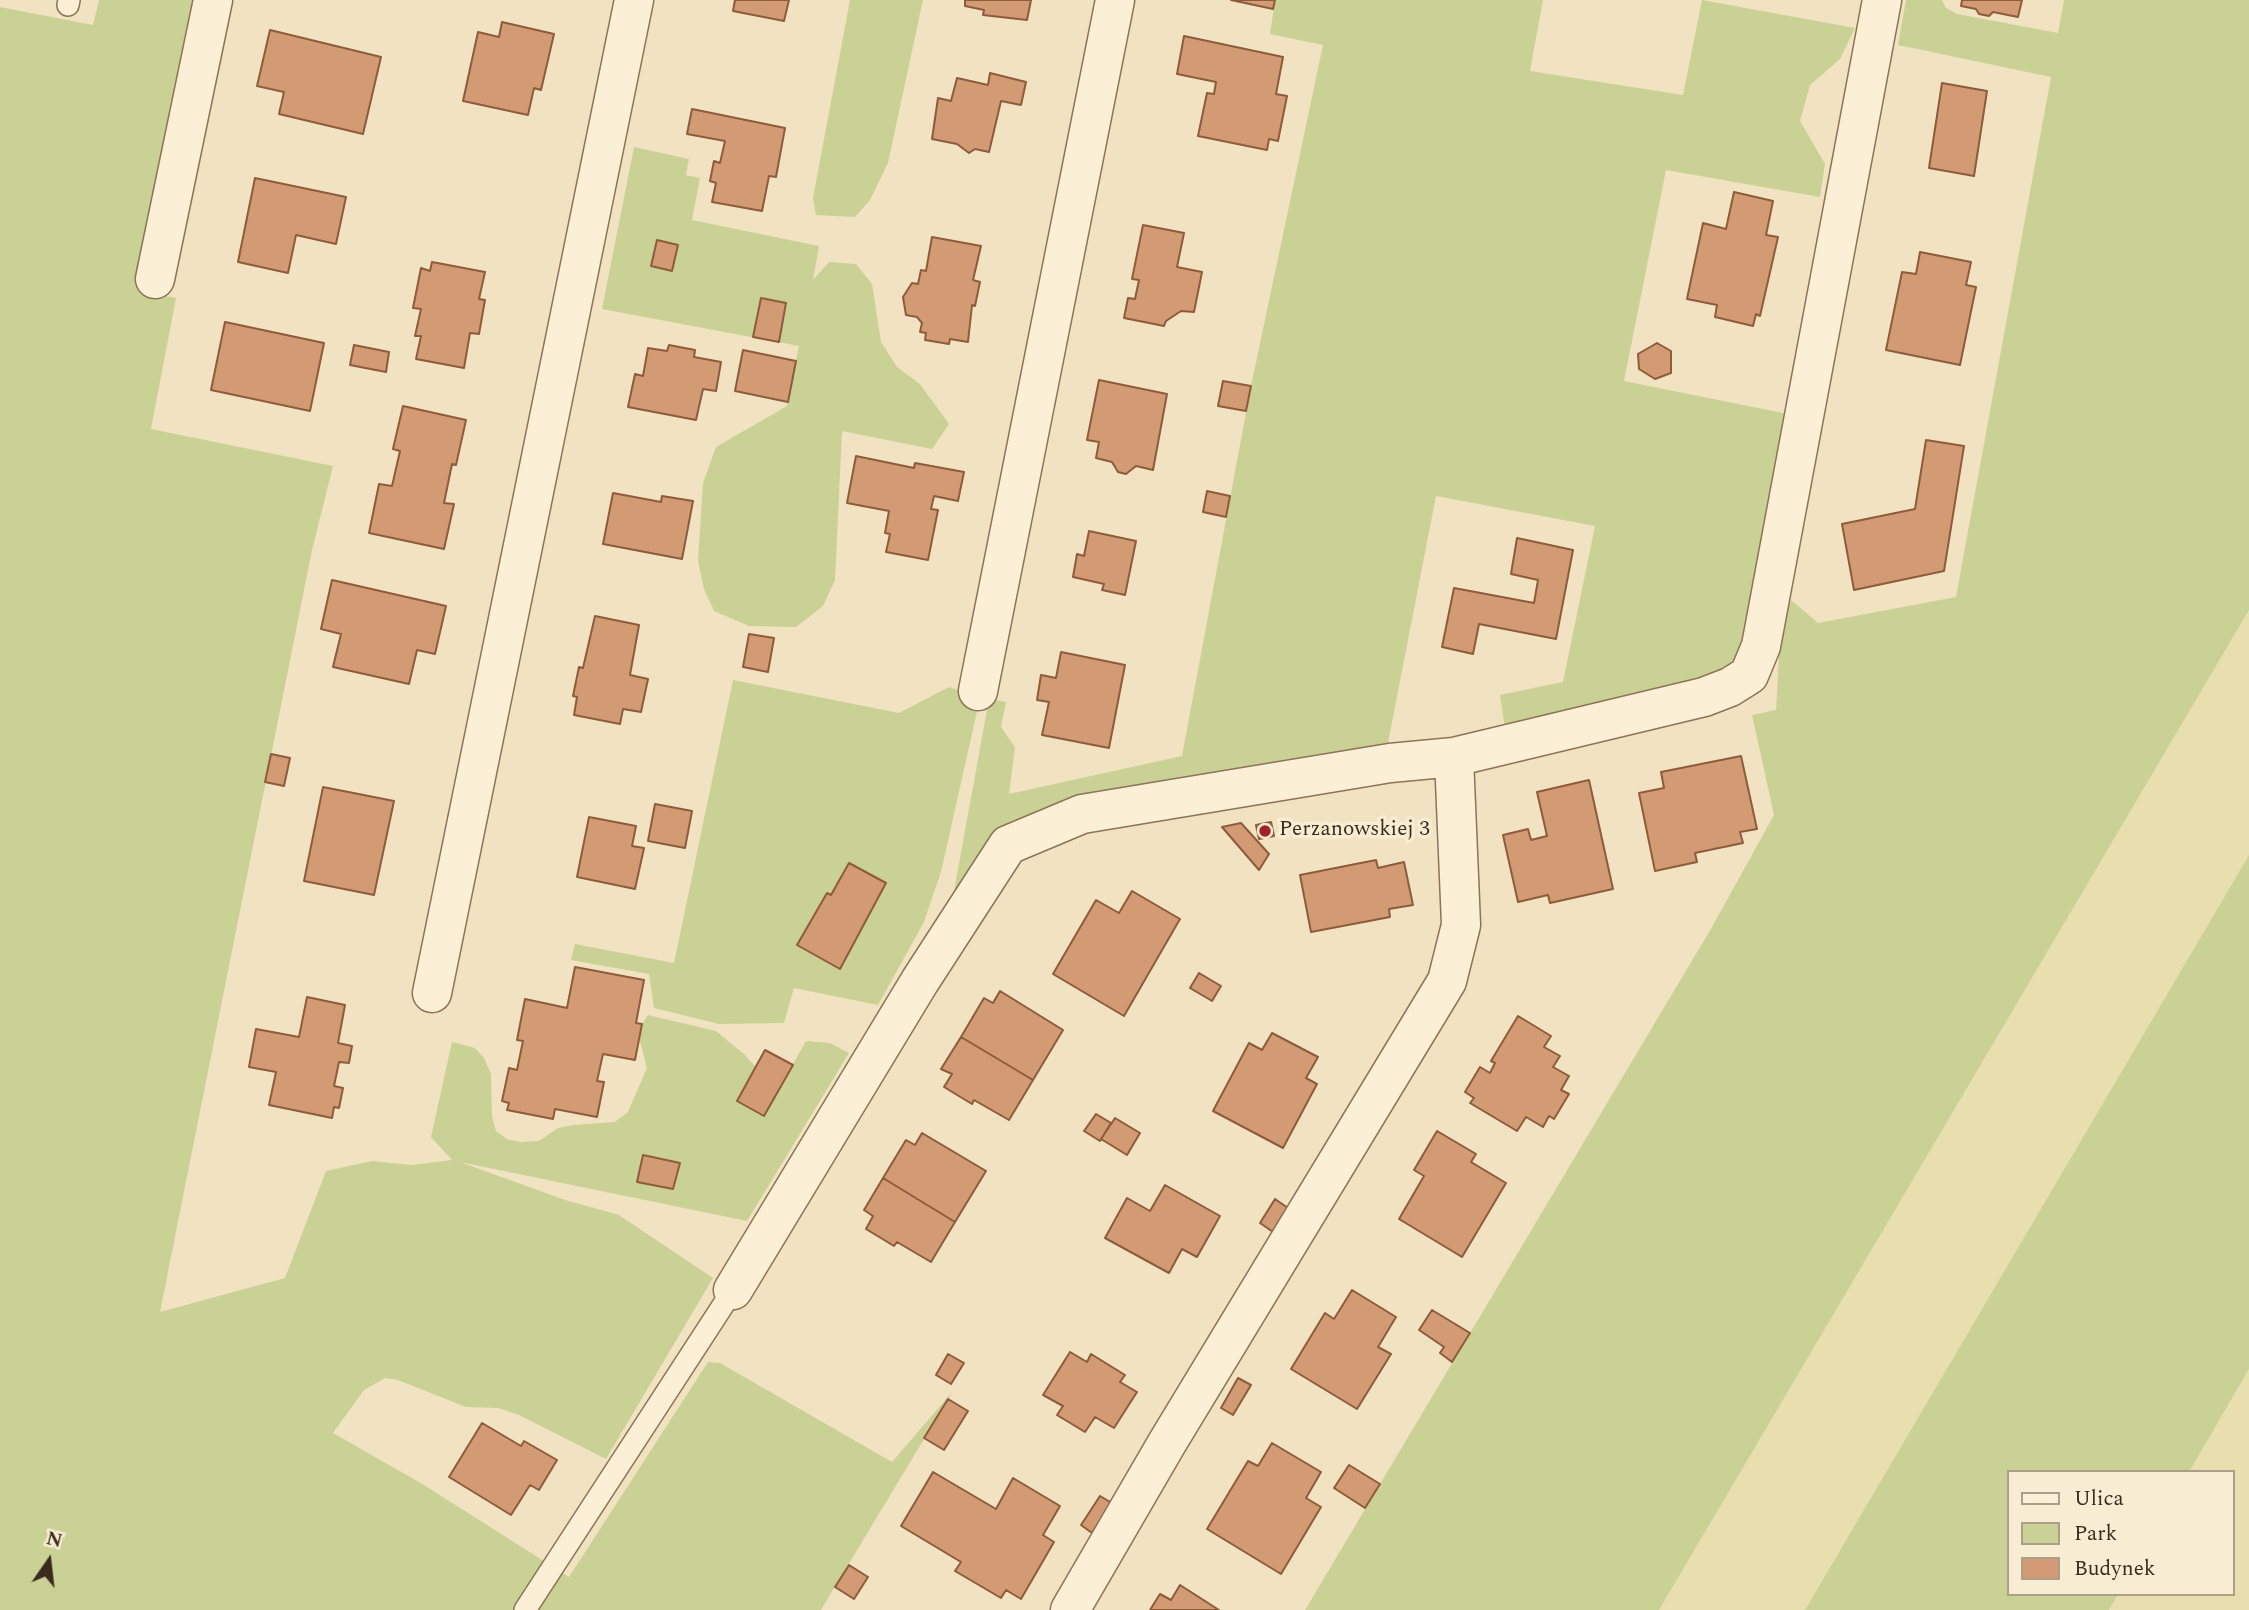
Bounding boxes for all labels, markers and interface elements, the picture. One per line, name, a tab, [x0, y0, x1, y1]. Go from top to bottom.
place label: Perzanowskiej 3	[1279, 818, 1430, 844]
marker: Perzanowskiej 3	[1257, 823, 1273, 839]
legend	[2008, 1470, 2235, 1596]
text: Ulica	[2074, 1483, 2124, 1515]
text: Park	[2074, 1518, 2117, 1550]
text: N	[43, 1524, 65, 1556]
north arrow	[14, 1526, 84, 1596]
text: Budynek	[2074, 1553, 2156, 1585]

